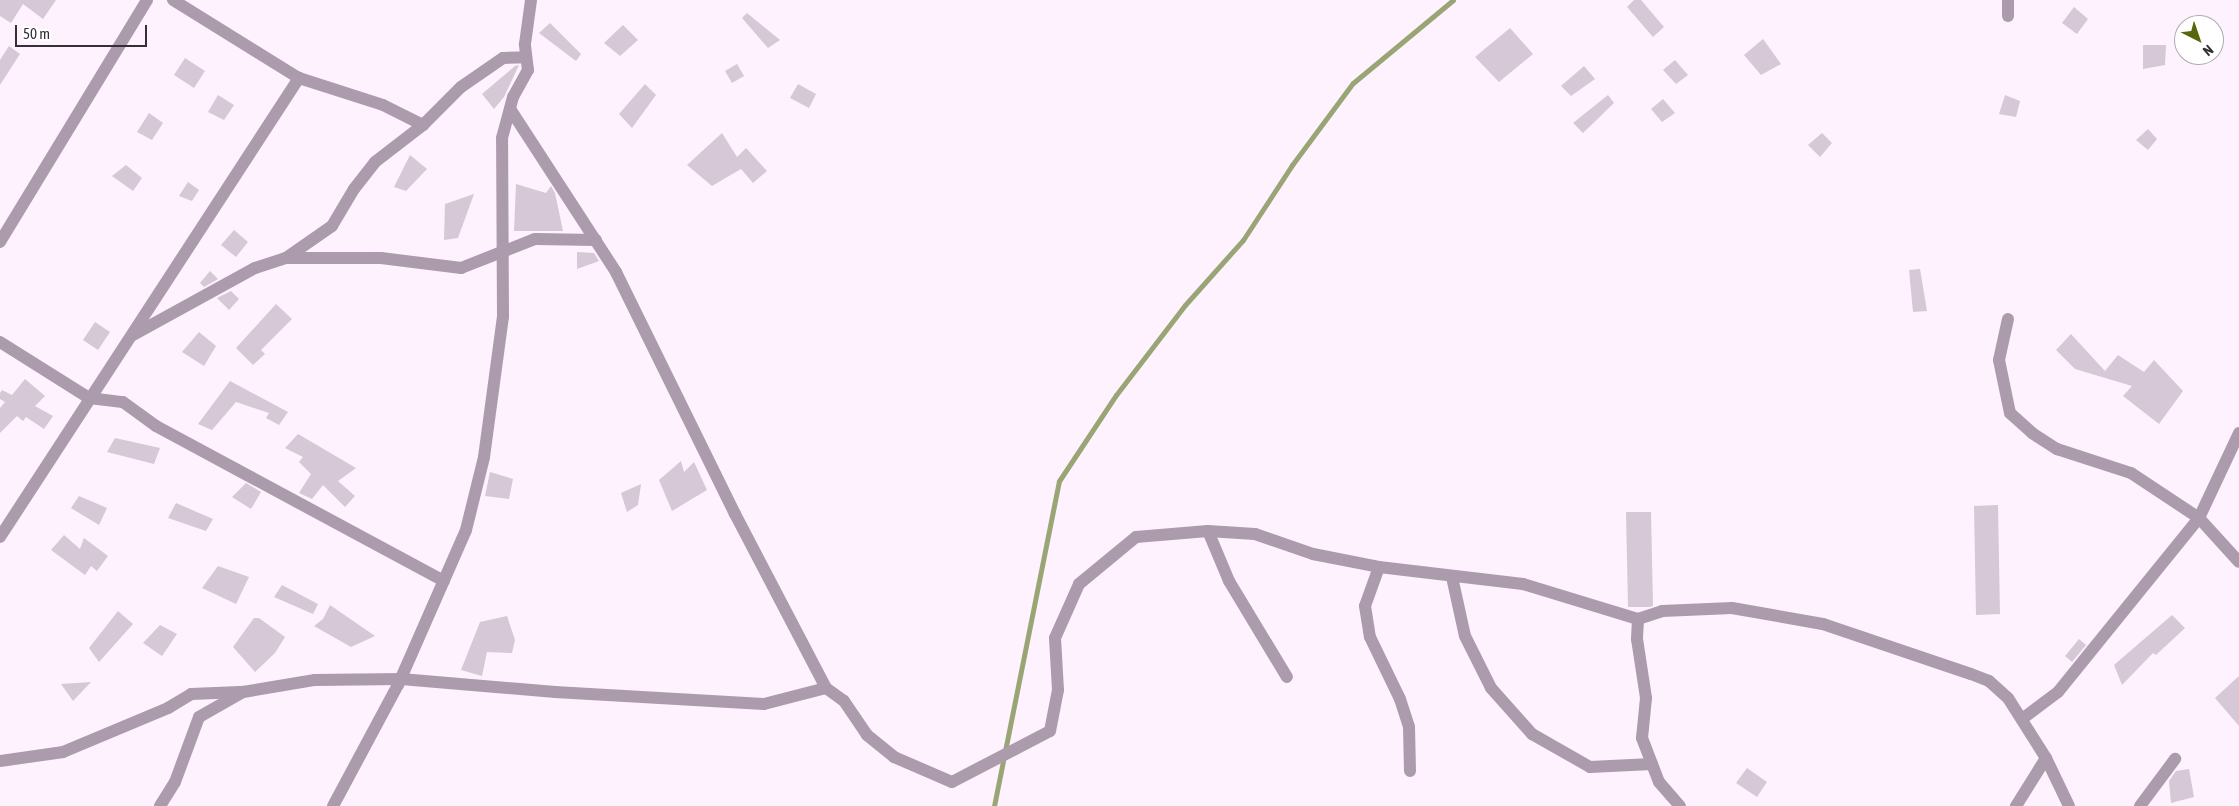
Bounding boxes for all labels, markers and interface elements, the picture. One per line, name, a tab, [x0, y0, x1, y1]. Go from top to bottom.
scale bar	[18, 15, 150, 47]
north arrow	[2174, 15, 2224, 65]
text: 50 m	[23, 25, 50, 42]
text: N	[2200, 42, 2217, 59]

